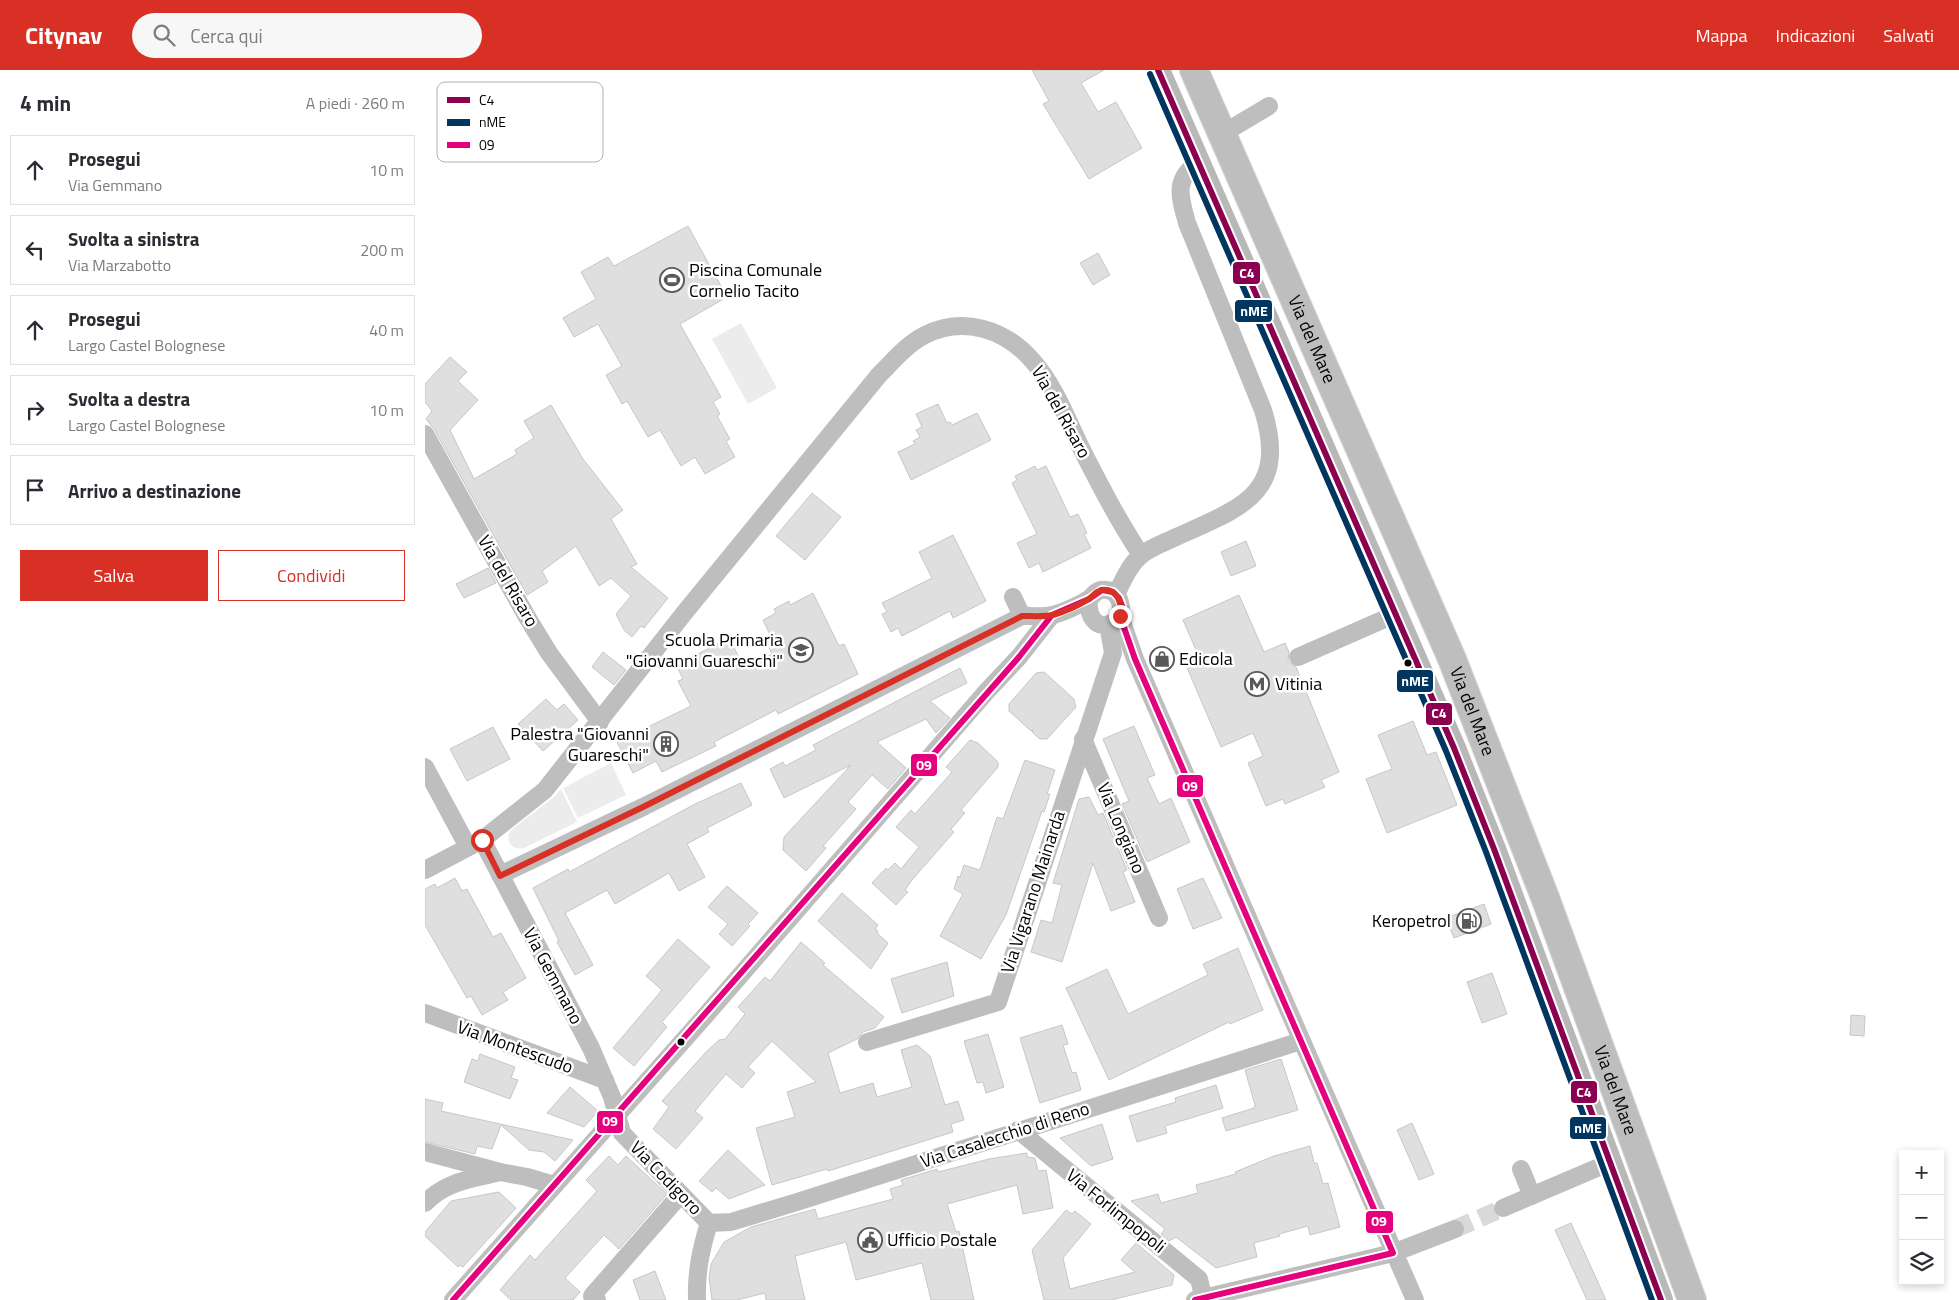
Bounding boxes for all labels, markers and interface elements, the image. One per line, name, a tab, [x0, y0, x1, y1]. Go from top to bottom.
search box	[132, 13, 482, 58]
text: Citynav	[25, 17, 102, 53]
icon: search	[150, 21, 178, 49]
text: Cerca qui	[190, 21, 263, 50]
text: Mappa	[1695, 22, 1748, 49]
text: Indicazioni	[1776, 22, 1855, 49]
text: Salvati	[1883, 22, 1934, 49]
legend	[437, 82, 603, 162]
text: 4 min	[20, 87, 71, 119]
text: C4	[479, 89, 495, 110]
text: A piedi · 260 m	[306, 91, 405, 115]
text: nME	[479, 111, 506, 132]
text: 09	[479, 134, 495, 155]
text: Prosegui	[68, 144, 141, 173]
icon: ahead	[21, 156, 49, 184]
text: 10 m	[369, 158, 404, 182]
text: Via Gemmano	[68, 173, 162, 197]
text: Svolta a sinistra	[68, 224, 199, 253]
icon: left	[21, 236, 49, 264]
text: 200 m	[360, 238, 404, 262]
text: Via Marzabotto	[68, 253, 171, 277]
place label: Piscina Comunale Cornelio Tacito	[689, 256, 822, 304]
line badge: C4	[1232, 261, 1261, 285]
text: C4	[1239, 262, 1255, 283]
sports icon: Piscina Comunale Cornelio Tacito	[659, 267, 685, 293]
street label: Via del Mare	[1281, 291, 1344, 387]
line badge: nME	[1234, 299, 1273, 323]
text: nME	[1240, 300, 1268, 321]
text: Prosegui	[68, 304, 141, 333]
icon: ahead	[21, 316, 49, 344]
text: 40 m	[369, 318, 404, 342]
text: Largo Castel Bolognese	[68, 333, 225, 357]
street label: Via del Risaro	[1025, 361, 1098, 463]
text: Svolta a destra	[68, 384, 190, 413]
icon: right	[21, 396, 49, 424]
text: 10 m	[369, 398, 404, 422]
text: Largo Castel Bolognese	[68, 413, 225, 437]
icon: arrive	[21, 476, 49, 504]
text: Arrivo a destinazione	[68, 476, 241, 505]
street label: Via del Risaro	[471, 530, 546, 632]
button: Salva	[20, 550, 208, 601]
button: Condividi	[218, 550, 405, 601]
route end	[1109, 605, 1132, 628]
place label: Scuola Primaria "Giovanni Guareschi"	[626, 626, 783, 674]
school or university icon: Scuola Primaria "Giovanni Guareschi"	[788, 637, 814, 663]
place label: Edicola	[1179, 645, 1233, 672]
shop icon: Edicola	[1149, 646, 1175, 672]
unlabelled marker	[1403, 658, 1413, 668]
street label: Via del Mare	[1443, 662, 1502, 759]
line badge: nME	[1396, 669, 1434, 693]
place label: Vitinia	[1275, 670, 1322, 697]
text: nME	[1401, 670, 1429, 691]
metro station icon: Vitinia	[1244, 671, 1270, 697]
line badge: C4	[1425, 702, 1453, 726]
text: C4	[1431, 702, 1447, 723]
place label: Palestra "Giovanni Guareschi"	[510, 720, 649, 768]
building icon: Palestra "Giovanni Guareschi"	[653, 731, 679, 757]
line badge: 09	[910, 753, 938, 777]
text: 09	[916, 754, 932, 775]
line badge: 09	[1176, 774, 1204, 798]
text: 09	[1182, 775, 1198, 796]
street label: Via Longiano	[1090, 778, 1153, 877]
street label: Via Vigarano Mainarda	[993, 807, 1072, 977]
route start	[471, 829, 494, 852]
place label: Keropetrol	[1372, 907, 1451, 934]
fuel station icon: Keropetrol	[1456, 908, 1482, 934]
street label: Via Gemmano	[517, 923, 590, 1029]
street label: Via Montescudo	[453, 1013, 577, 1080]
unlabelled marker	[676, 1037, 686, 1047]
street label: Via del Mare	[1587, 1041, 1645, 1138]
line badge: C4	[1570, 1080, 1598, 1104]
text: C4	[1576, 1081, 1592, 1102]
street label: Via Casalecchio di Reno	[917, 1094, 1093, 1175]
line badge: 09	[596, 1110, 624, 1134]
text: 09	[602, 1110, 618, 1131]
line badge: nME	[1569, 1116, 1607, 1140]
text: nME	[1574, 1117, 1602, 1138]
street label: Via Codigoro	[624, 1134, 709, 1221]
map controls	[1899, 1150, 1944, 1285]
button: +	[1899, 1150, 1944, 1195]
street label: Via Forlimpopoli	[1061, 1162, 1172, 1259]
button: −	[1899, 1195, 1944, 1240]
line badge: 09	[1365, 1210, 1394, 1234]
text: 09	[1371, 1210, 1387, 1231]
place label: Ufficio Postale	[887, 1226, 997, 1253]
public building icon: Ufficio Postale	[857, 1227, 883, 1253]
button: layers	[1899, 1240, 1944, 1285]

